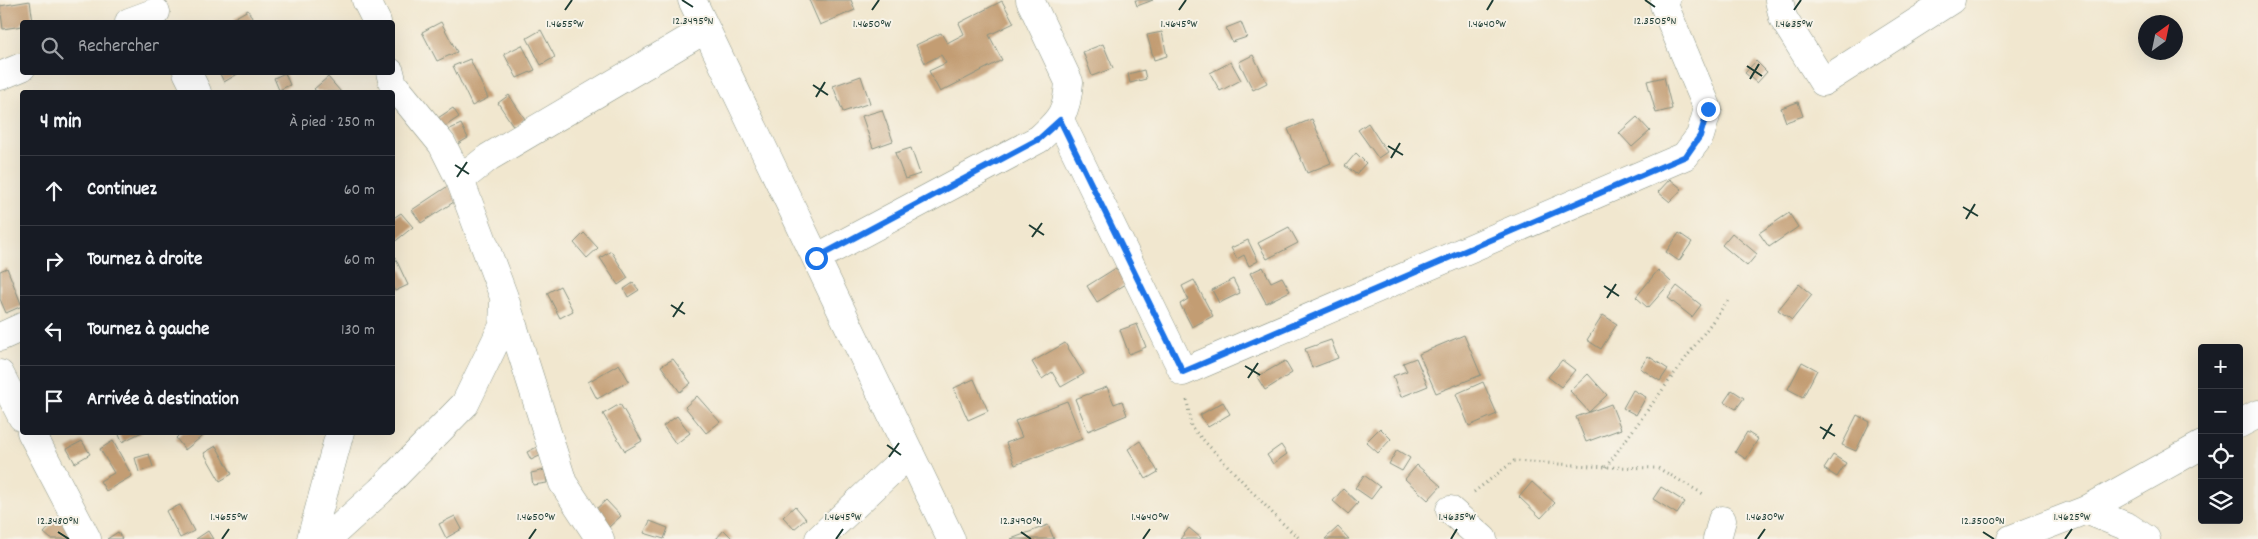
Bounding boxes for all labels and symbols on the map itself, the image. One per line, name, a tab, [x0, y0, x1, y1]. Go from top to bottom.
text: 12.3495°N	[672, 13, 714, 30]
text: 12.3505°N	[1634, 13, 1676, 30]
north arrow	[2138, 15, 2183, 60]
text: 1.4655°W	[546, 16, 584, 33]
text: 1.4650°W	[853, 16, 891, 33]
text: 1.4645°W	[1161, 16, 1197, 33]
text: 1.4640°W	[1468, 16, 1506, 33]
text: 1.4635°W	[1775, 16, 1813, 33]
route end	[1697, 98, 1720, 121]
route start	[805, 247, 828, 270]
text: 1.4655°W	[210, 509, 248, 526]
text: 1.4650°W	[517, 509, 555, 526]
text: 1.4645°W	[825, 509, 861, 526]
text: 1.4640°W	[1131, 509, 1169, 526]
text: 1.4635°W	[1438, 509, 1476, 526]
text: 1.4630°W	[1746, 509, 1784, 526]
text: 1.4625°W	[2053, 509, 2091, 526]
text: 12.3480°N	[37, 513, 79, 530]
text: 12.3490°N	[1000, 513, 1042, 530]
text: 12.3500°N	[1961, 513, 2005, 530]

